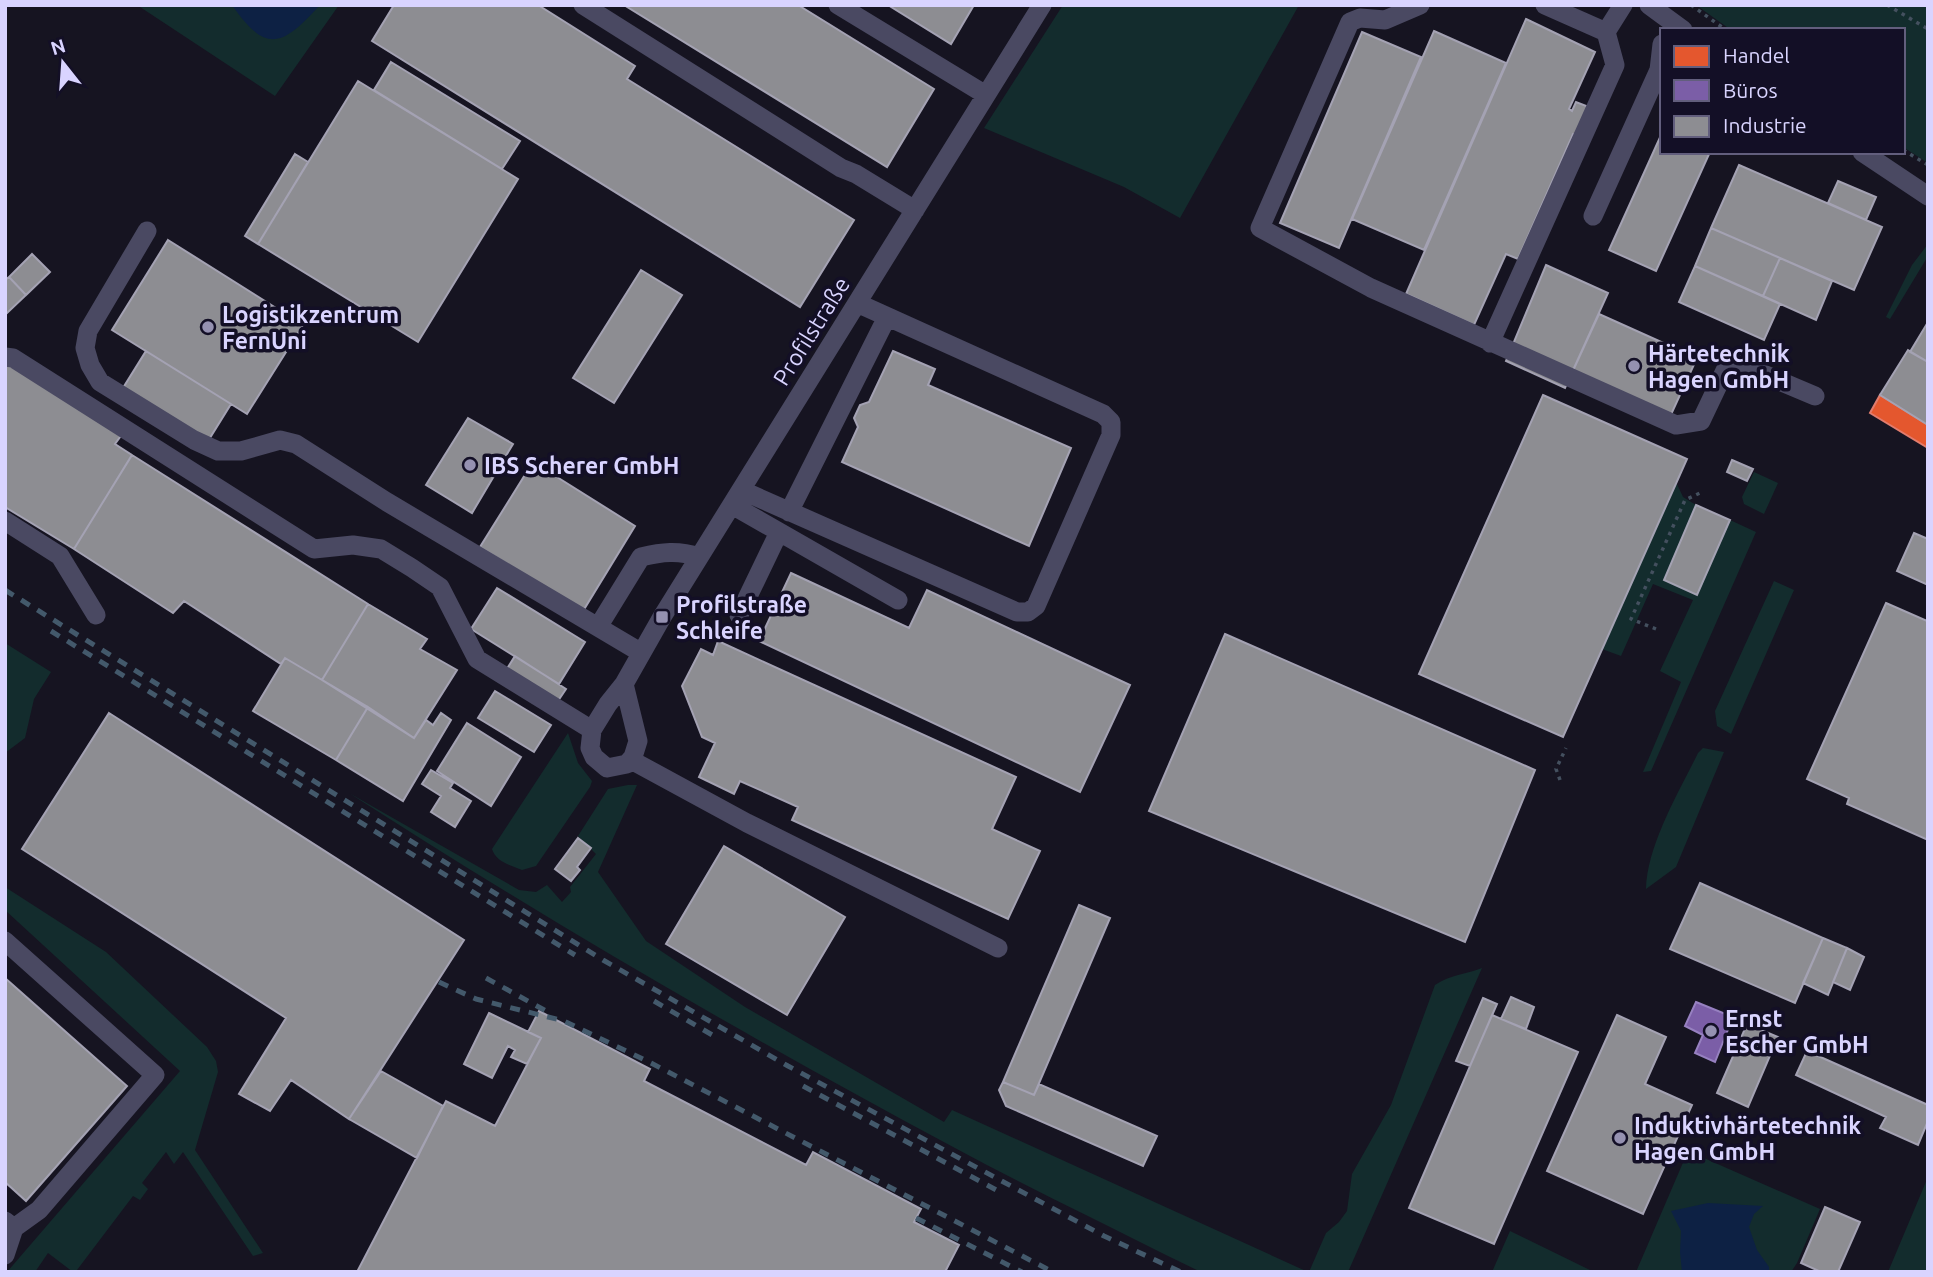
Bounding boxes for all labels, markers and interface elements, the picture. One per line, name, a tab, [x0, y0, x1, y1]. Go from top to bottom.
north arrow	[28, 28, 98, 98]
legend	[1660, 28, 1905, 154]
text: N	[48, 34, 68, 59]
text: Handel	[1723, 43, 1790, 67]
text: Büros	[1723, 78, 1778, 102]
text: Industrie	[1723, 113, 1807, 137]
street label: Profilstraße	[768, 272, 854, 390]
place label: Logistikzentrum FernUni	[222, 302, 399, 353]
marker: Logistikzentrum FernUni	[200, 319, 216, 335]
place label: Härtetechnik Hagen GmbH	[1648, 341, 1790, 392]
marker: Härtetechnik Hagen GmbH	[1626, 358, 1642, 374]
place label: IBS Scherer GmbH	[484, 453, 679, 478]
marker: IBS Scherer GmbH	[462, 457, 478, 473]
place label: Profilstraße Schleife	[676, 592, 807, 643]
marker: Profilstraße Schleife	[654, 609, 670, 625]
place label: Ernst Escher GmbH	[1725, 1006, 1869, 1057]
marker: Ernst Escher GmbH	[1703, 1023, 1719, 1039]
place label: Induktivhärtetechnik Hagen GmbH	[1634, 1113, 1861, 1164]
marker: Induktivhärtetechnik Hagen GmbH	[1612, 1130, 1628, 1146]

